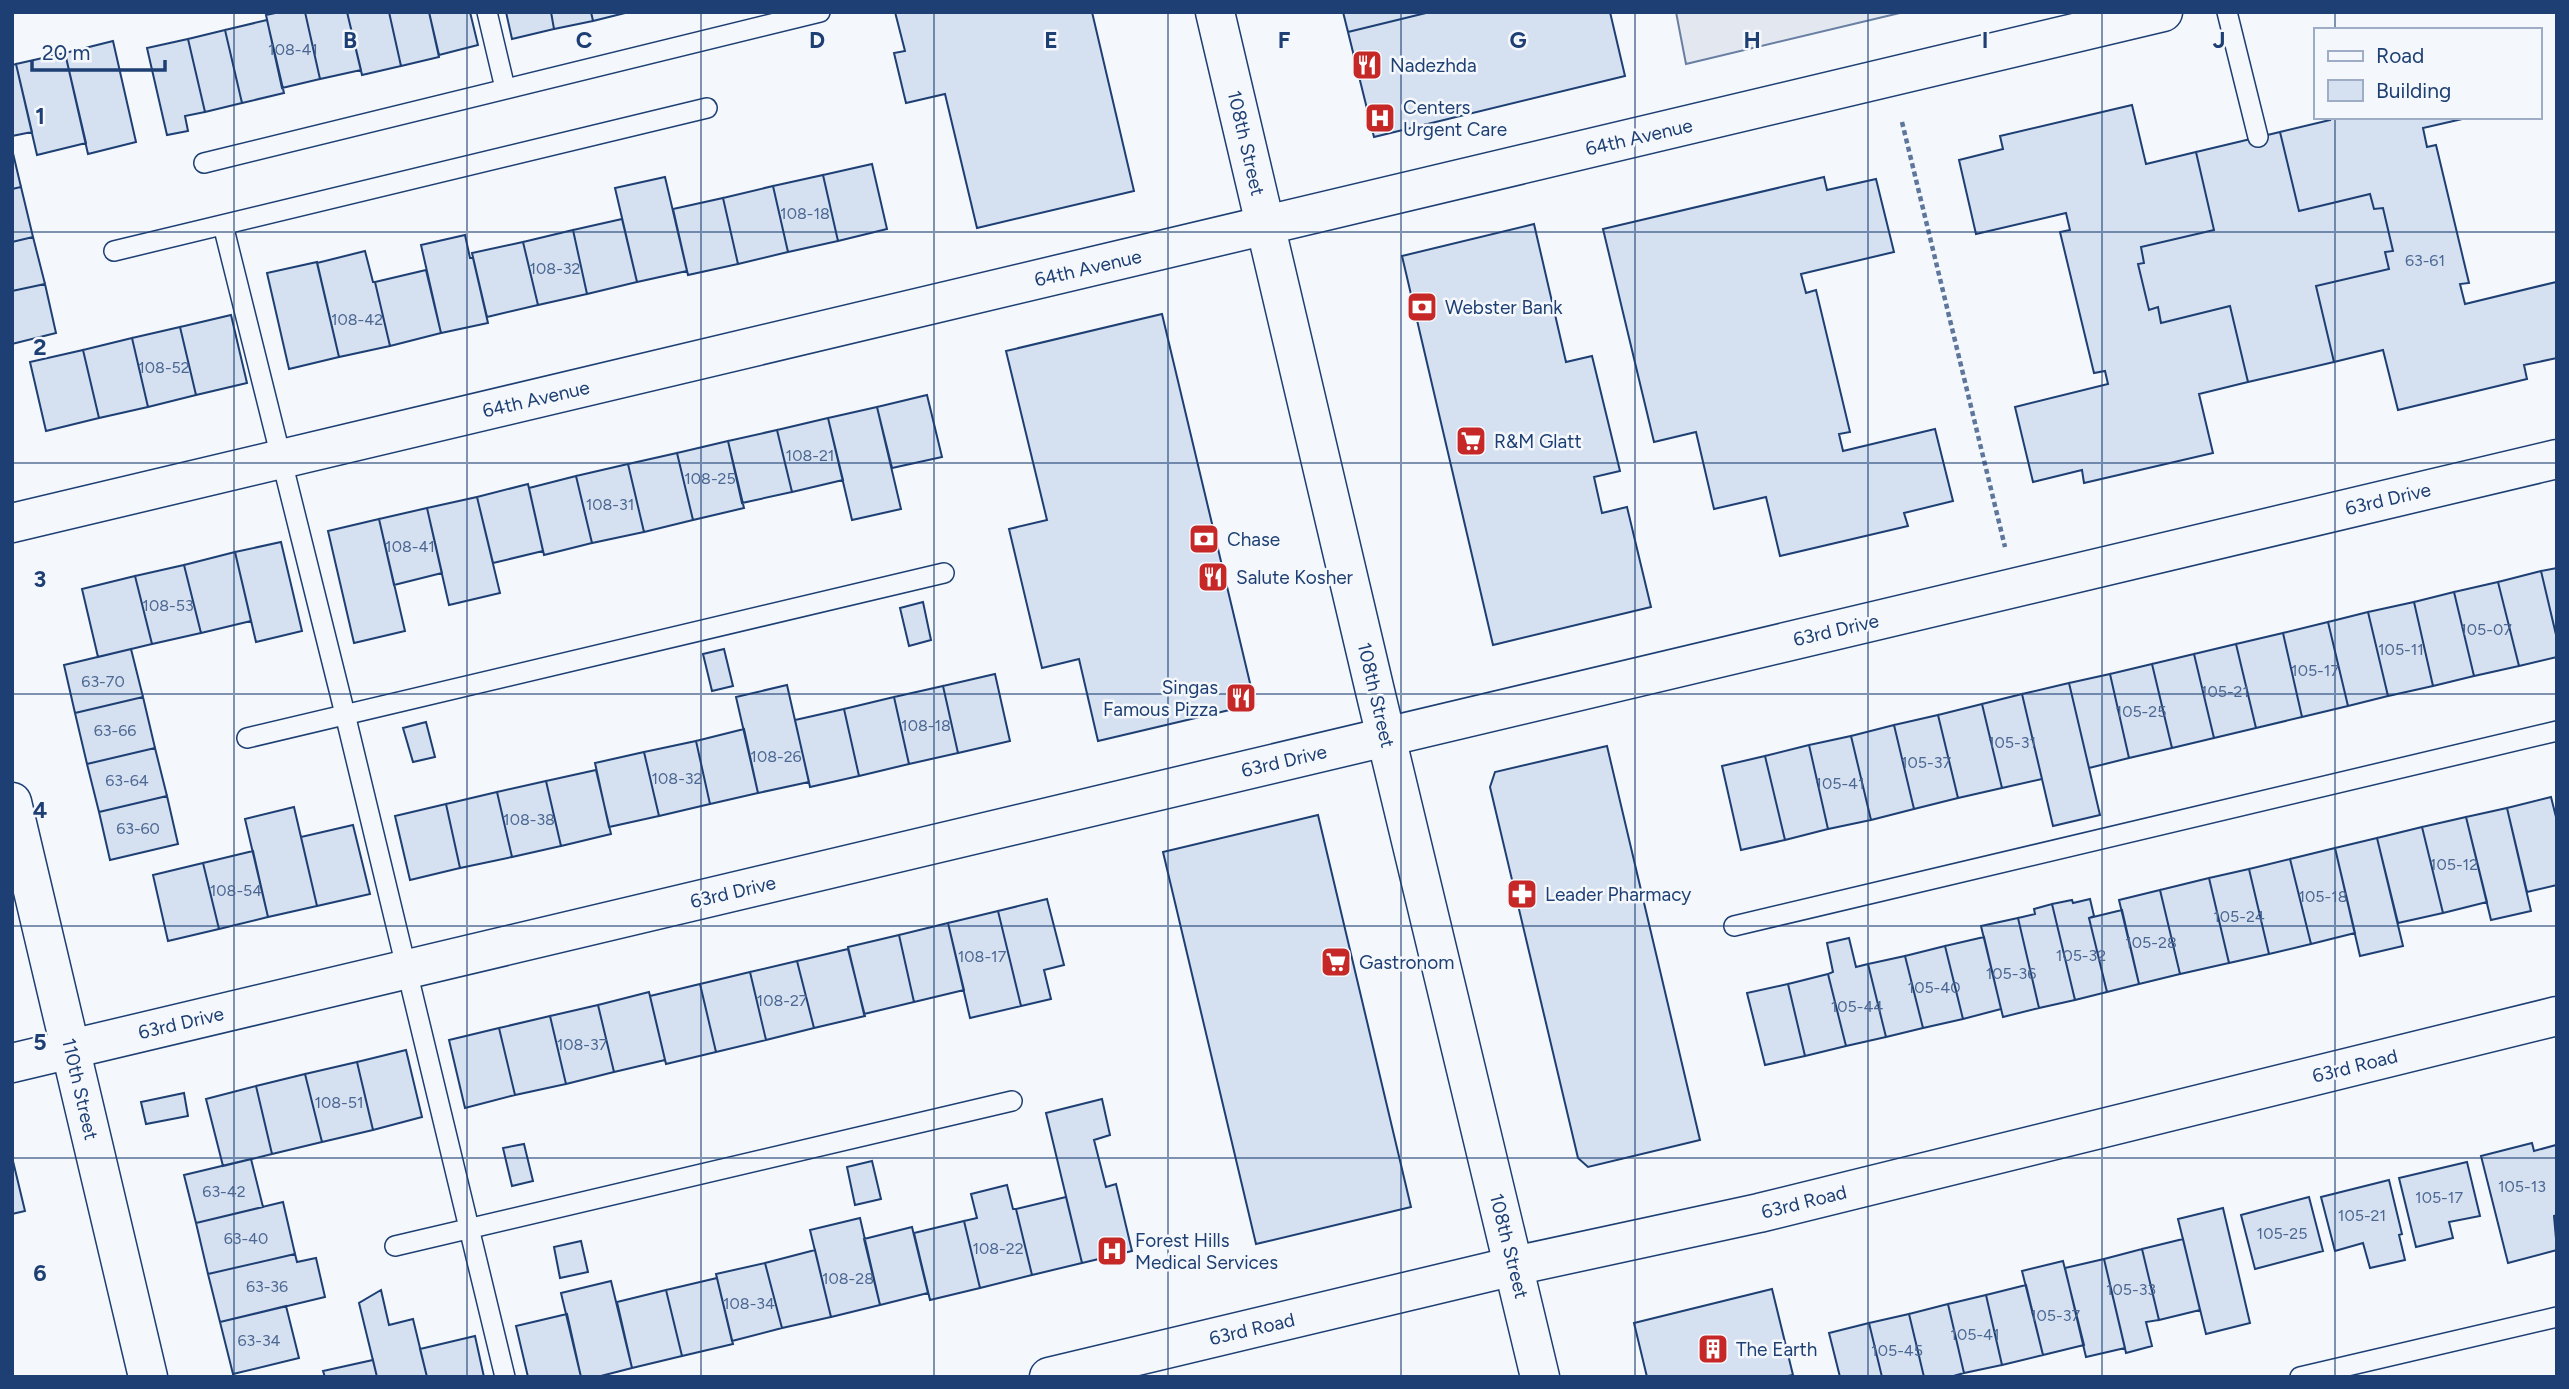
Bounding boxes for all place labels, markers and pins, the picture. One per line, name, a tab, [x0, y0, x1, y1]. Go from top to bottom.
restaurant icon: Nadezhda	[1350, 48, 1384, 82]
place label: Nadezhda	[1390, 54, 1477, 77]
place label: Centers Urgent Care	[1403, 96, 1507, 141]
hospital icon: Centers Urgent Care	[1363, 101, 1397, 135]
bank icon: Webster Bank	[1405, 290, 1439, 324]
place label: Webster Bank	[1445, 296, 1563, 319]
supermarket icon: R&M Glatt	[1454, 424, 1488, 458]
place label: R&M Glatt	[1494, 430, 1582, 453]
bank icon: Chase	[1187, 522, 1221, 556]
place label: Chase	[1227, 528, 1280, 551]
restaurant icon: Salute Kosher	[1196, 560, 1230, 594]
place label: Salute Kosher	[1236, 566, 1354, 589]
place label: Singas Famous Pizza	[1103, 676, 1218, 721]
restaurant icon: Singas Famous Pizza	[1224, 681, 1258, 715]
pharmacy icon: Leader Pharmacy	[1505, 877, 1539, 911]
place label: Leader Pharmacy	[1545, 883, 1691, 906]
supermarket icon: Gastronom	[1319, 945, 1353, 979]
place label: Gastronom	[1359, 951, 1454, 974]
place label: Forest Hills Medical Services	[1135, 1229, 1278, 1274]
hospital icon: Forest Hills Medical Services	[1095, 1234, 1129, 1268]
building icon: The Earth	[1696, 1332, 1730, 1366]
place label: The Earth	[1736, 1338, 1817, 1361]

